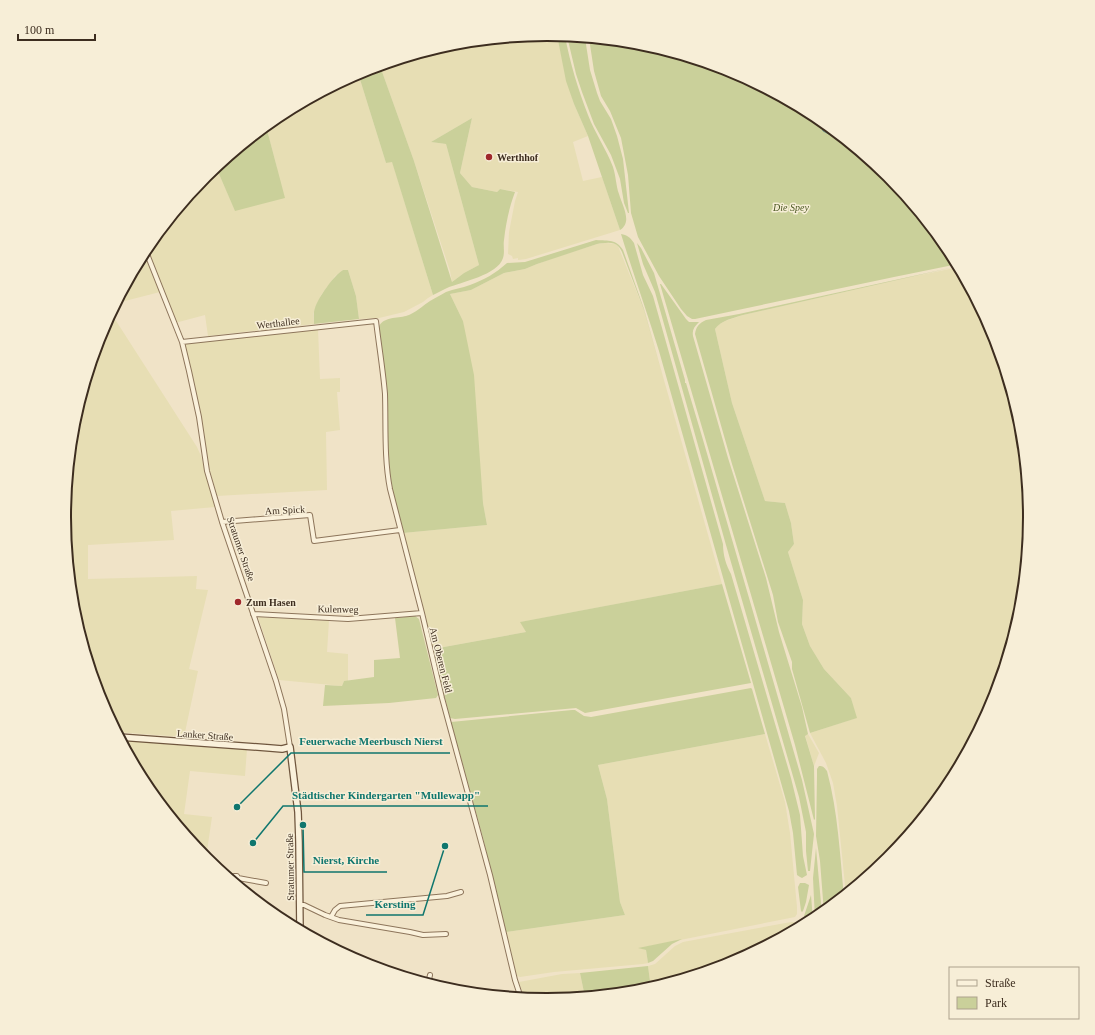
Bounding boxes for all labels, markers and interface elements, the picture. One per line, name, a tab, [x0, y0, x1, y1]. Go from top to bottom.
scale bar	[18, 16, 95, 42]
text: 100 m	[24, 23, 55, 37]
marker: Werthhof	[484, 152, 494, 162]
place label: Werthhof	[497, 152, 539, 163]
park label: Die Spey	[772, 202, 809, 213]
street label: Werthallee	[256, 315, 301, 331]
street label: Am Spick	[265, 503, 305, 517]
street label: Stratumer Straße	[225, 515, 257, 583]
marker: Zum Hasen	[233, 597, 243, 607]
place label: Zum Hasen	[246, 597, 296, 608]
street label: Kulenweg	[317, 603, 359, 615]
street label: Am Oberen Feld	[428, 626, 454, 694]
street label: Lanker Straße	[176, 728, 234, 742]
callout: Feuerwache Meerbusch Nierst	[291, 730, 450, 753]
text: Feuerwache Meerbusch Nierst	[299, 735, 443, 747]
callout: Städtischer Kindergarten "Mullewapp"	[283, 783, 488, 806]
text: Städtischer Kindergarten "Mullewapp"	[292, 789, 480, 801]
street label: Stratumer Straße	[284, 833, 296, 901]
callout: Nierst, Kirche	[304, 849, 387, 872]
text: Nierst, Kirche	[313, 854, 379, 866]
callout: Kersting	[366, 892, 423, 915]
text: Kersting	[375, 898, 416, 910]
legend	[949, 967, 1079, 1019]
text: Straße	[985, 976, 1016, 990]
text: Park	[985, 996, 1007, 1010]

